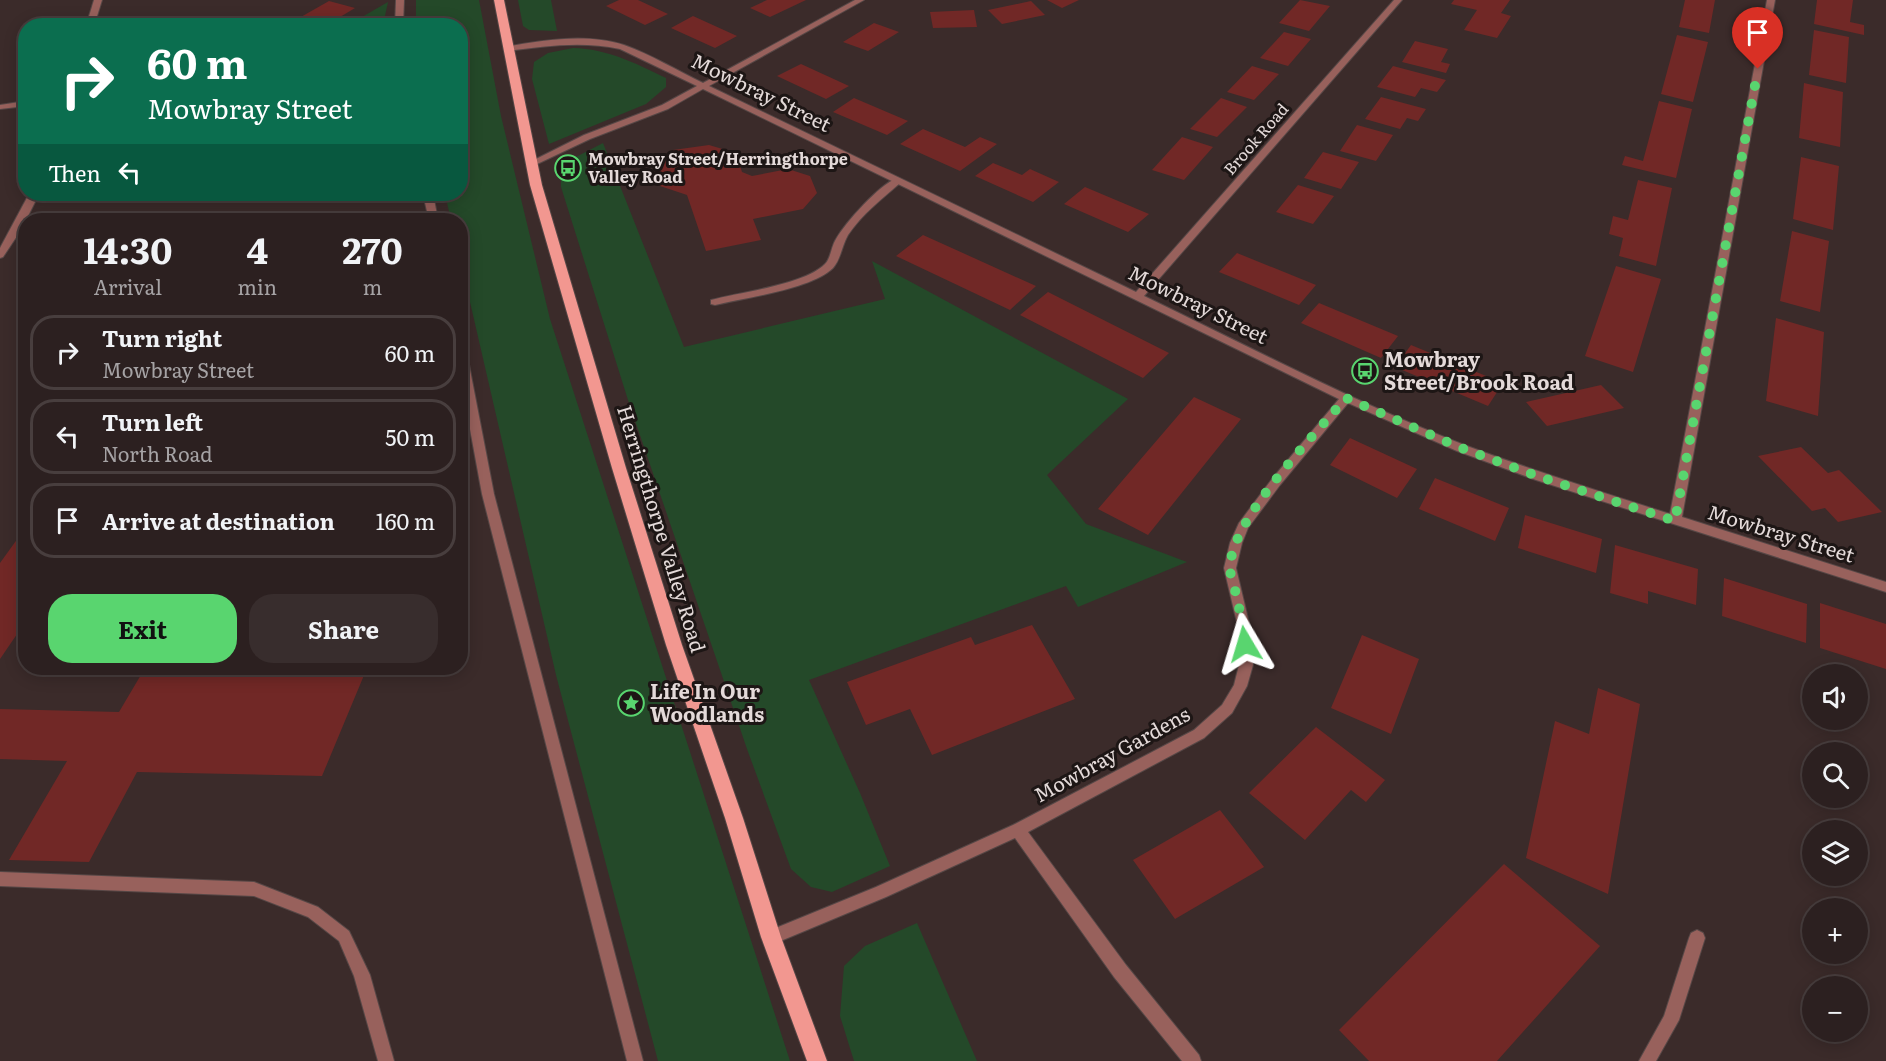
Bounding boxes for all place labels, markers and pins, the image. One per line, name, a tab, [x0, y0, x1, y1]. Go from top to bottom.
pin	[1732, 7, 1783, 69]
place label: Mowbray Street/Herringthorpe Valley Road	[588, 146, 848, 188]
bus stop icon: Mowbray Street/Herringthorpe Valley Road	[553, 153, 583, 183]
place label: Mowbray Street/Brook Road	[1384, 343, 1574, 396]
bus stop icon: Mowbray Street/Brook Road	[1350, 356, 1380, 386]
place label: Life In Our Woodlands	[650, 675, 764, 728]
place icon: Life In Our Woodlands	[616, 688, 646, 718]

